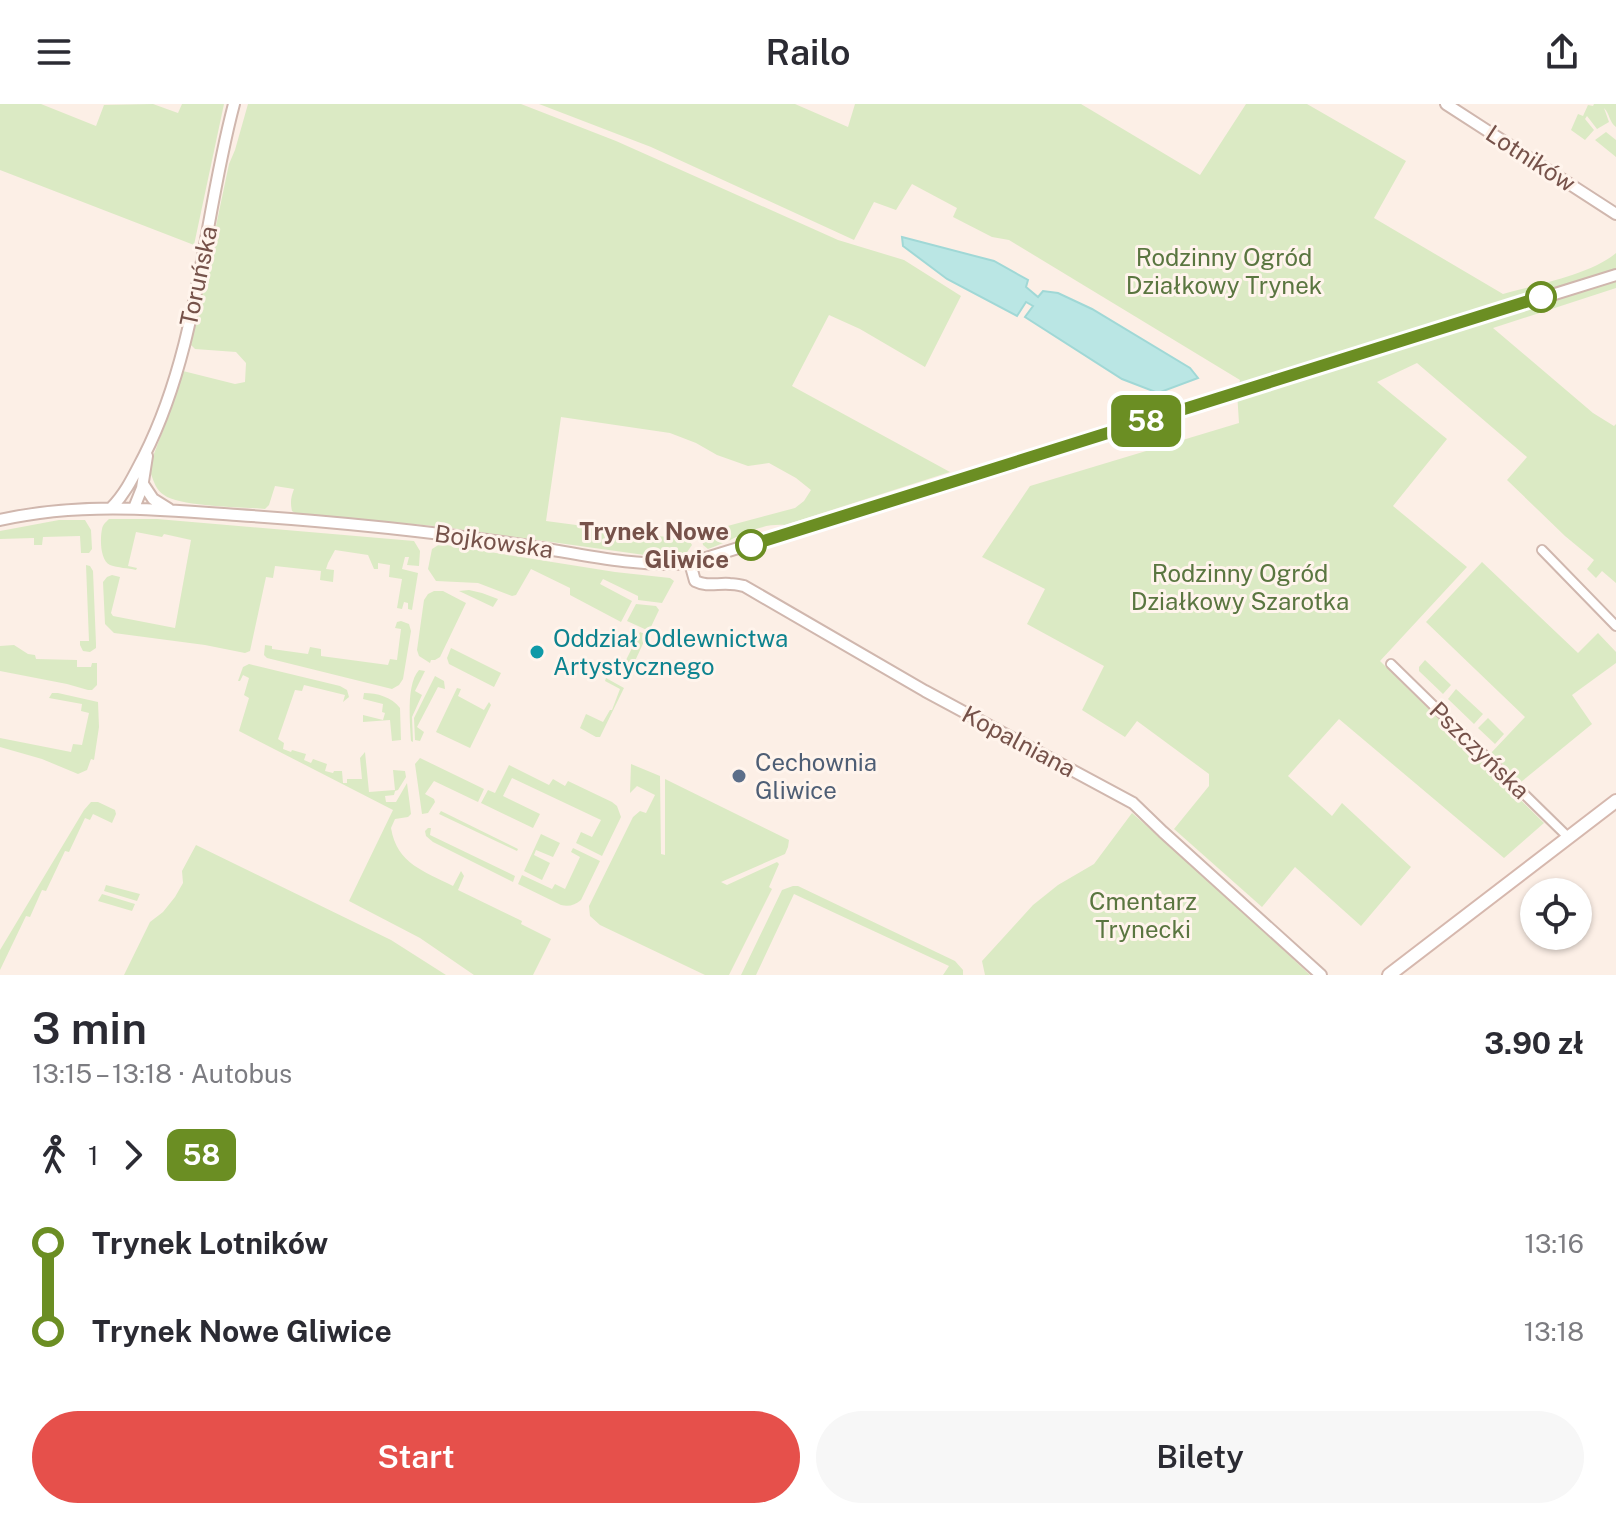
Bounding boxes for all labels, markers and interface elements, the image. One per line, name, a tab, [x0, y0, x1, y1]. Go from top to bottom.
icon: menu	[32, 30, 76, 74]
icon: share	[1540, 30, 1584, 74]
text: Railo	[766, 31, 850, 73]
street label: Lotników	[1481, 119, 1581, 197]
street label: Toruńska	[174, 223, 222, 329]
park label: Rodzinny Ogród Działkowy Trynek	[1126, 243, 1322, 299]
unlabelled marker	[1526, 282, 1556, 312]
line badge: 58	[1110, 395, 1182, 447]
text: 58	[1127, 404, 1165, 437]
place label: Trynek Nowe Gliwice	[579, 517, 729, 573]
street label: Bojkowska	[433, 519, 555, 563]
marker: Trynek Nowe Gliwice	[736, 530, 766, 560]
park label: Rodzinny Ogród Działkowy Szarotka	[1131, 559, 1349, 615]
place label: Oddział Odlewnictwa Artystycznego	[553, 624, 788, 680]
marker: Oddział Odlewnictwa Artystycznego	[528, 643, 546, 661]
street label: Pszczyńska	[1424, 696, 1536, 804]
street label: Kopalniana	[958, 700, 1080, 782]
place label: Cechownia Gliwice	[755, 748, 877, 804]
marker: Cechownia Gliwice	[730, 767, 748, 785]
map controls	[1520, 878, 1592, 950]
button: locate	[1520, 878, 1592, 950]
park label: Cmentarz Trynecki	[1089, 887, 1197, 943]
text: 3 min	[32, 1002, 147, 1054]
text: 3.90 zł	[1484, 1025, 1584, 1061]
text: 13:15 – 13:18 · Autobus	[32, 1058, 292, 1089]
icon: walk	[32, 1133, 76, 1177]
icon: forward	[111, 1133, 155, 1177]
text: 58	[183, 1138, 220, 1171]
text: 1	[88, 1140, 99, 1171]
text: Trynek Lotników	[92, 1225, 328, 1261]
text: 13:16	[1524, 1228, 1584, 1259]
text: Trynek Nowe Gliwice	[92, 1313, 392, 1349]
text: 13:18	[1524, 1316, 1584, 1347]
button: Start	[32, 1411, 800, 1503]
button: Bilety	[816, 1411, 1584, 1503]

